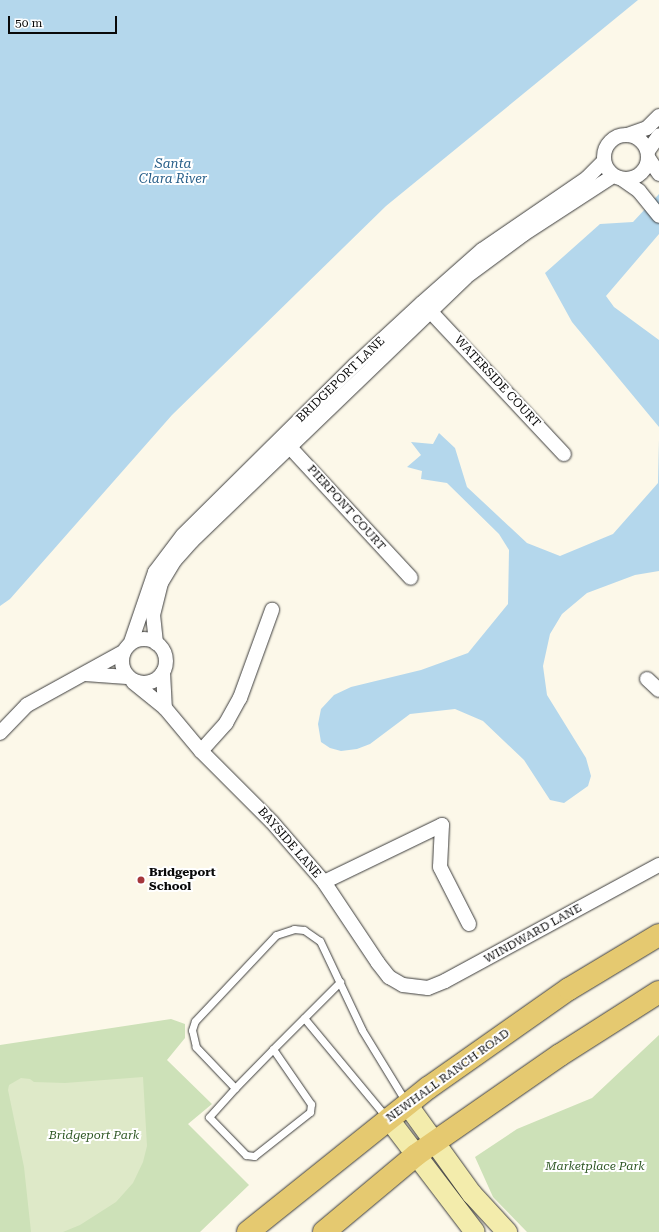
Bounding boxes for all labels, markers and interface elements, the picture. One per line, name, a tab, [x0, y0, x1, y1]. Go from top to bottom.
scale bar	[10, 8, 119, 34]
text: 50 m	[15, 16, 42, 30]
water label: Santa Clara River	[139, 157, 207, 188]
street label: WATERSIDE COURT	[451, 333, 543, 431]
street label: BRIDGEPORT LANE	[294, 334, 388, 426]
street label: PIERPONT COURT	[304, 462, 388, 554]
street label: BAYSIDE LANE	[254, 805, 324, 881]
place label: Bridgeport School	[149, 866, 216, 894]
marker: Bridgeport School	[136, 875, 146, 885]
street label: WINDWARD LANE	[482, 901, 584, 967]
street label: NEWHALL RANCH ROAD	[384, 1026, 512, 1126]
park label: Bridgeport Park	[49, 1129, 139, 1143]
park label: Marketplace Park	[545, 1160, 645, 1174]

